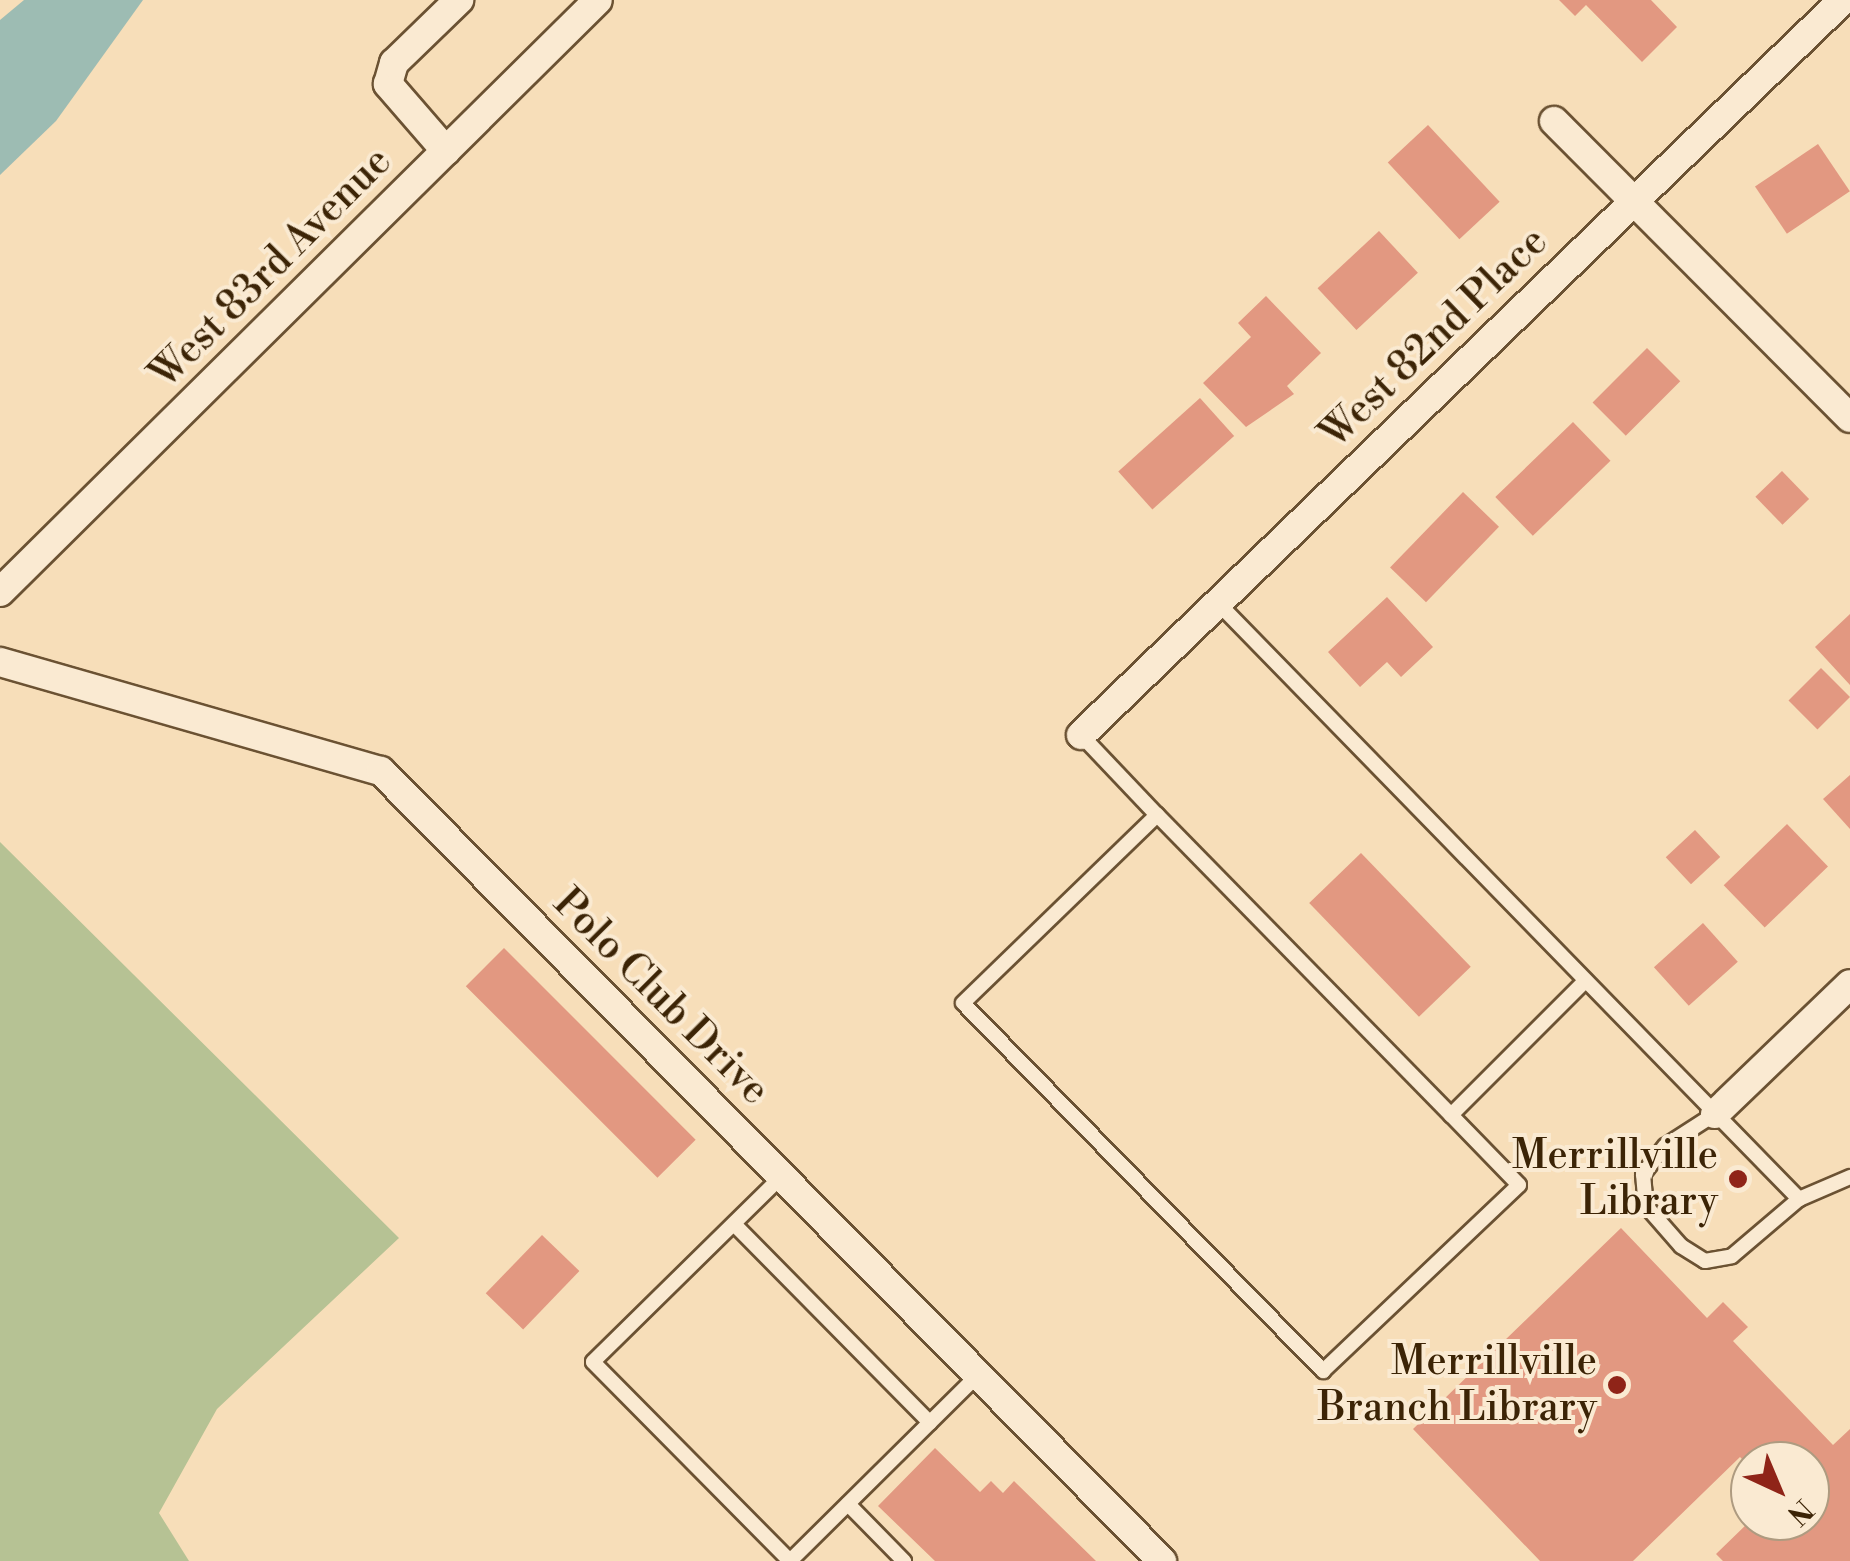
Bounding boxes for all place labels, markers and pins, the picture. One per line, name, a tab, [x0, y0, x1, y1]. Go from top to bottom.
place label: Merrillville Library	[1512, 1132, 1718, 1226]
marker: Merrillville Library	[1727, 1168, 1749, 1190]
place label: Merrillville Branch Library	[1318, 1338, 1597, 1432]
marker: Merrillville Branch Library	[1606, 1374, 1628, 1396]

